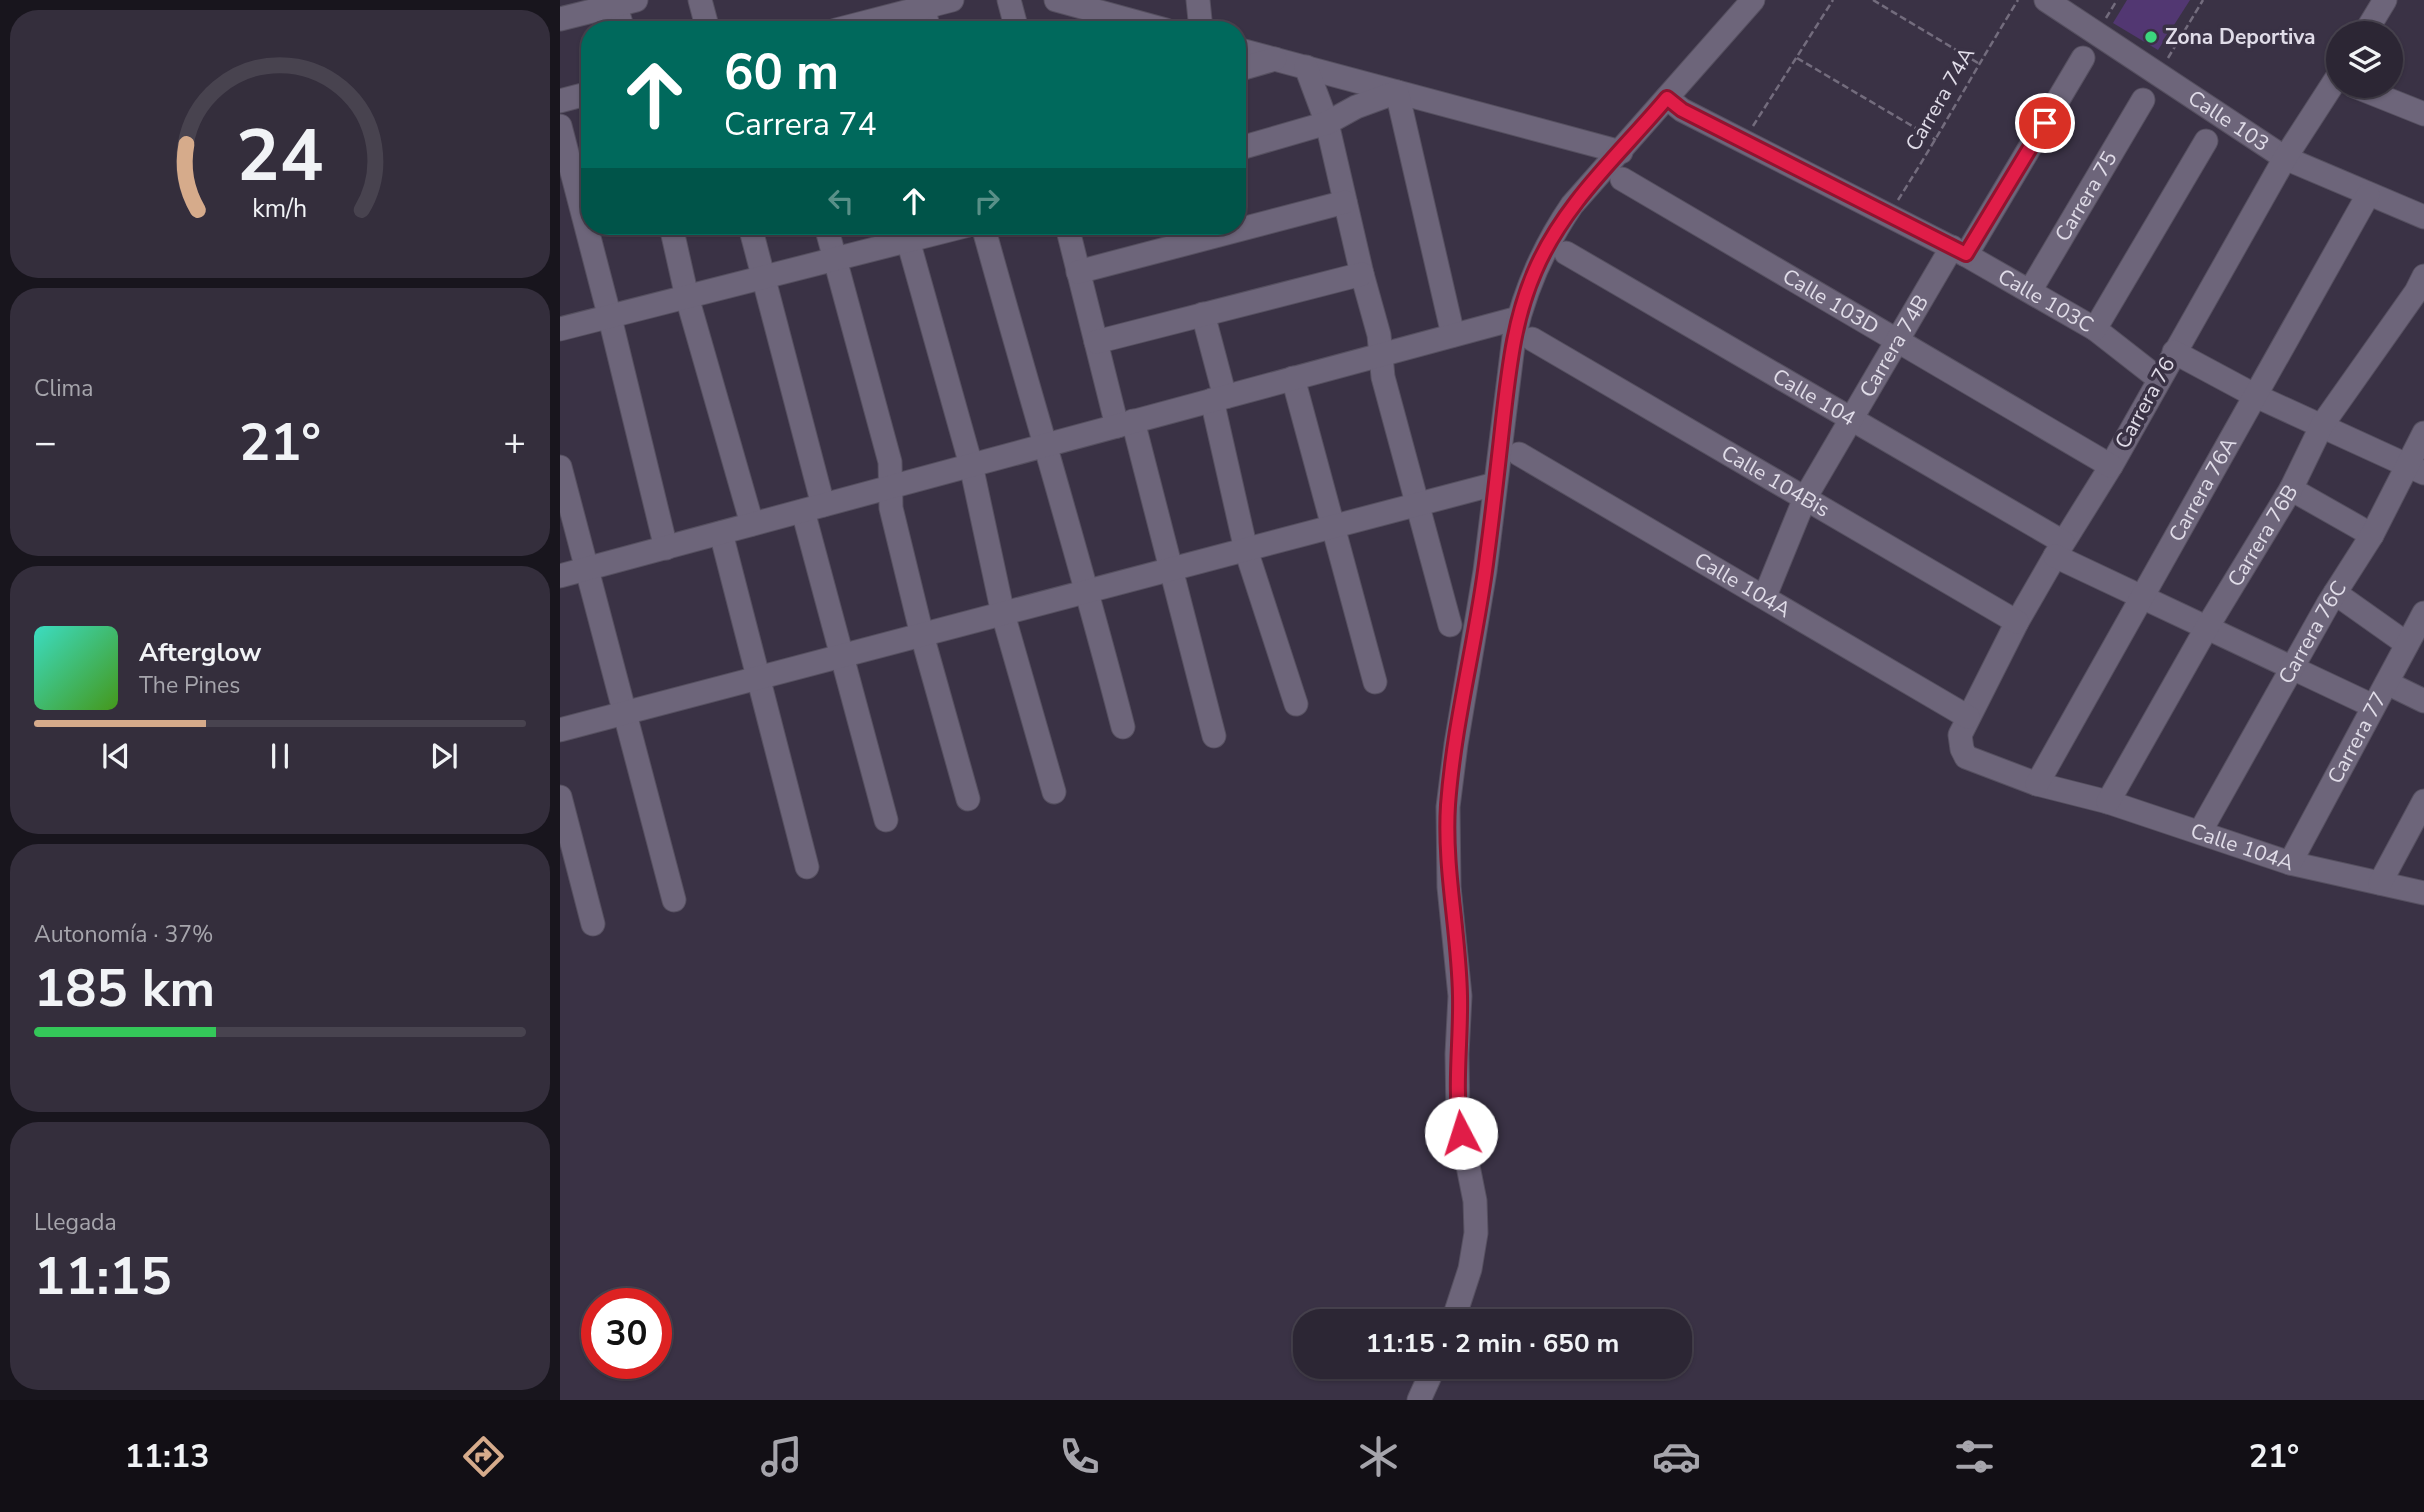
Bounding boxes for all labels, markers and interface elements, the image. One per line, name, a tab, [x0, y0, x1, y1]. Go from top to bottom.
map controls	[2326, 21, 2403, 98]
button: layers	[2326, 21, 2403, 98]
place label: Zona Deportiva	[2165, 23, 2316, 51]
marker: Zona Deportiva	[2143, 29, 2159, 45]
text: 60 m	[724, 39, 839, 106]
street label: Carrera 74A	[1899, 42, 1981, 156]
icon: ahead	[609, 49, 700, 140]
street label: Calle 103	[2183, 84, 2275, 158]
pin	[2015, 93, 2075, 153]
text: Carrera 74	[724, 103, 877, 146]
icon: arrive	[2026, 104, 2064, 142]
text: 24	[236, 106, 324, 206]
street label: Carrera 75	[2048, 146, 2124, 247]
icon: left	[822, 182, 860, 220]
icon: ahead	[895, 182, 933, 220]
icon: right	[968, 182, 1006, 220]
text: km/h	[252, 192, 308, 226]
street label: Calle 103D	[1777, 262, 1884, 341]
street label: Calle 103C	[1993, 262, 2099, 339]
street label: Carrera 74B	[1853, 290, 1935, 402]
street label: Carrera 76	[2108, 352, 2182, 454]
street label: Calle 104	[1767, 362, 1861, 432]
text: Clima	[34, 373, 94, 404]
text: 21°	[239, 407, 321, 478]
text: −	[34, 417, 57, 468]
text: +	[503, 417, 526, 468]
street label: Carrera 76A	[2162, 432, 2243, 547]
street label: Calle 104Bis	[1716, 439, 1835, 524]
street label: Carrera 76B	[2221, 480, 2304, 592]
street label: Calle 104A	[1689, 546, 1796, 624]
street label: Carrera 76C	[2272, 576, 2353, 689]
text: Afterglow	[139, 635, 262, 670]
text: The Pines	[139, 670, 240, 701]
street label: Carrera 77	[2321, 687, 2393, 789]
icon: previous	[97, 737, 135, 775]
icon: pause	[261, 737, 299, 775]
icon: next	[425, 737, 463, 775]
street label: Calle 104A	[2187, 817, 2297, 877]
text: Autonomía · 37%	[34, 919, 214, 950]
text: 185 km	[34, 953, 215, 1024]
position arrow	[1424, 1096, 1498, 1170]
text: Llegada	[34, 1207, 117, 1238]
text: 11:15	[34, 1241, 172, 1312]
speed limit sign: 30	[581, 1288, 672, 1379]
text: 11:15 · 2 min · 650 m	[1366, 1326, 1619, 1361]
icon: directions	[459, 1432, 508, 1481]
icon: music	[757, 1432, 806, 1481]
icon: phone	[1055, 1432, 1104, 1481]
icon: climate	[1354, 1432, 1403, 1481]
icon: car	[1652, 1432, 1701, 1481]
icon: filters	[1950, 1432, 1999, 1481]
text: 11:13	[125, 1435, 209, 1478]
text: 21°	[2249, 1435, 2299, 1478]

